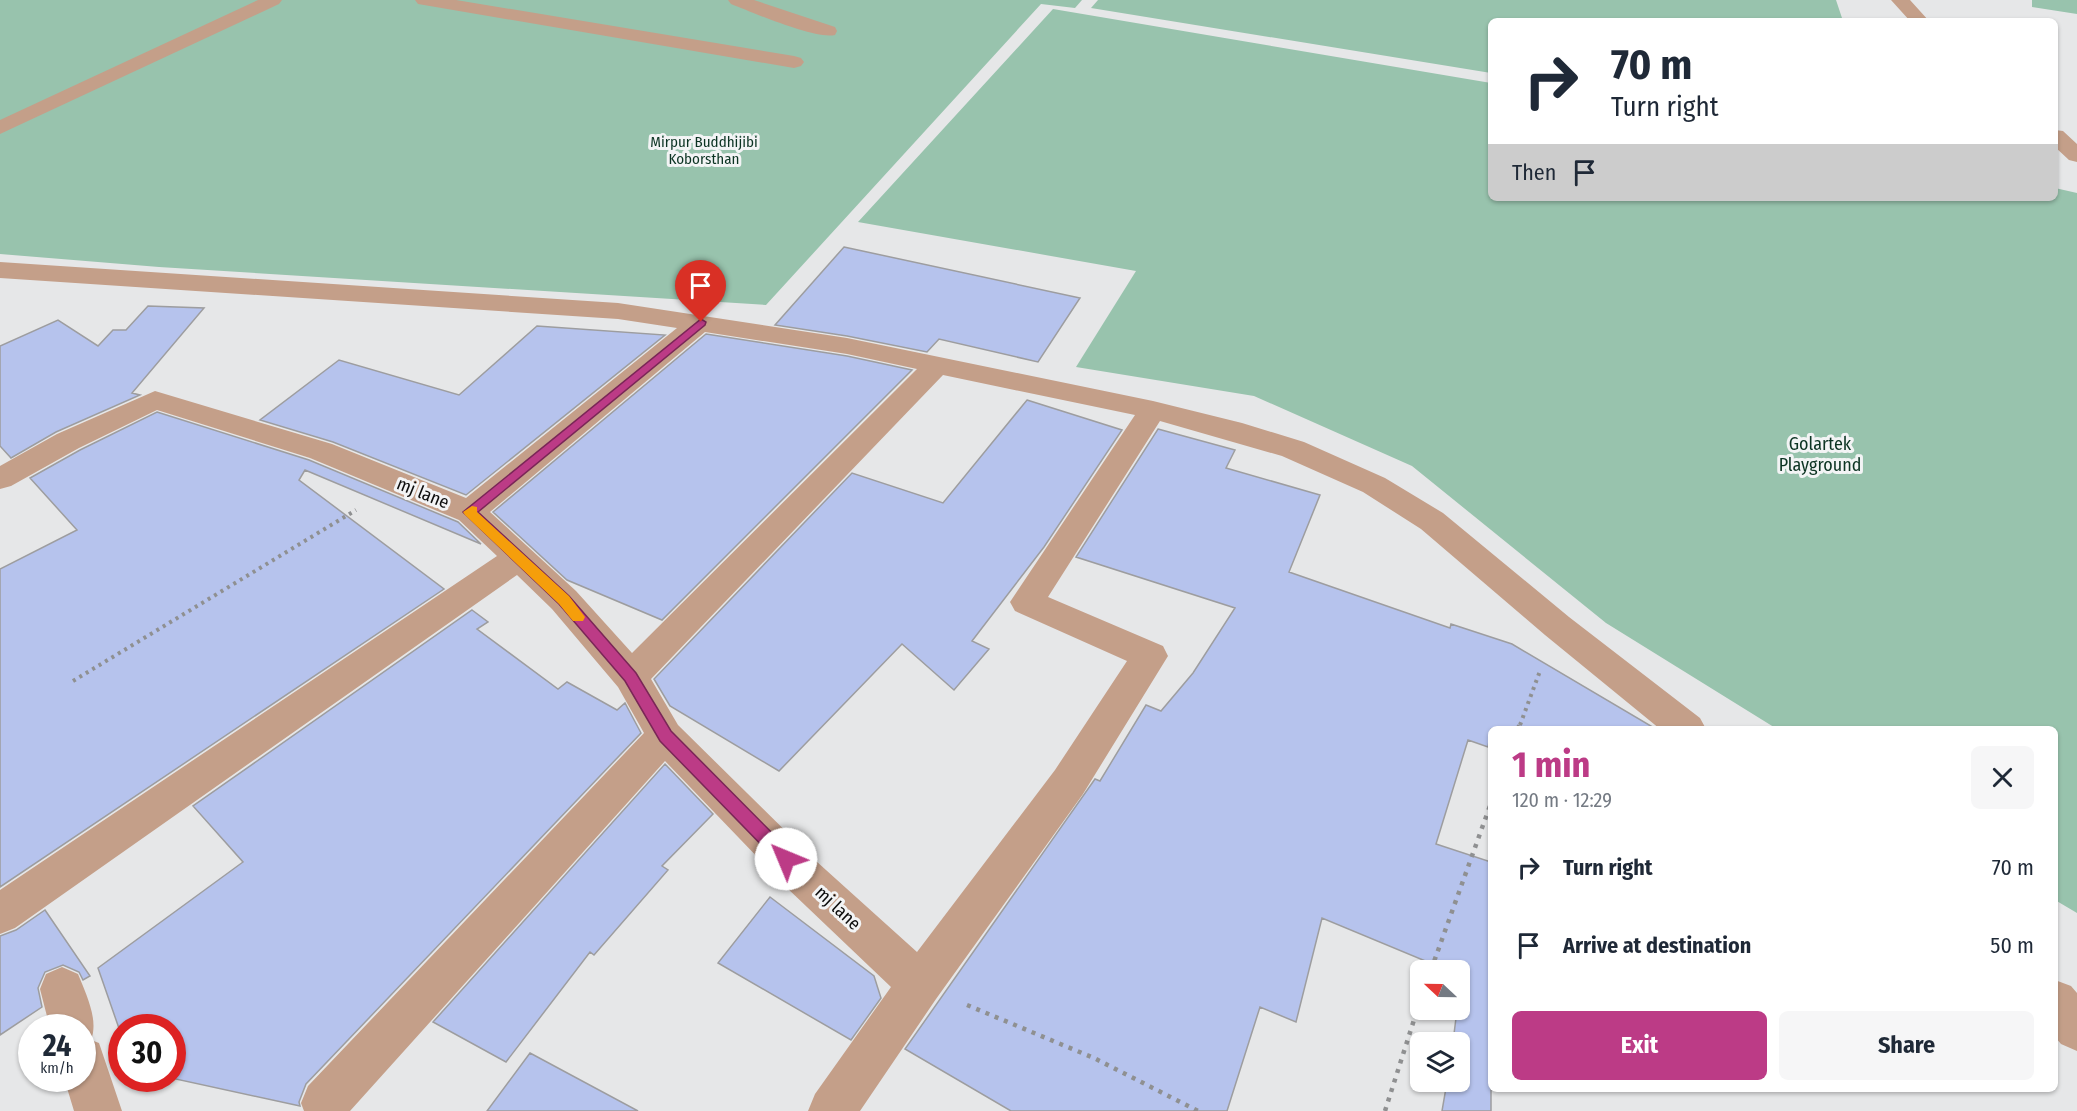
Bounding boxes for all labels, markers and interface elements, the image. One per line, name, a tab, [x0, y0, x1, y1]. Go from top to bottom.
text: 70 m	[1611, 40, 1692, 90]
icon: right	[1512, 42, 1590, 120]
text: Turn right	[1611, 91, 1719, 123]
park label: Mirpur Buddhijibi Koborsthan	[650, 133, 758, 168]
icon: arrive	[1568, 156, 1601, 189]
text: Then	[1512, 159, 1556, 186]
pin	[675, 260, 726, 322]
icon: arrive	[684, 269, 717, 302]
park label: Golartek Playground	[1779, 433, 1861, 476]
street label: mj lane	[394, 473, 452, 513]
text: 1 min	[1512, 743, 1590, 787]
button: close	[1971, 746, 2034, 809]
text: 120 m · 12:29	[1512, 788, 1612, 812]
position arrow	[754, 827, 818, 891]
icon: right	[1512, 851, 1545, 884]
text: Turn right	[1563, 854, 1652, 881]
text: 70 m	[1992, 854, 2034, 881]
street label: mj lane	[811, 881, 865, 935]
icon: arrive	[1512, 929, 1545, 962]
text: Arrive at destination	[1563, 932, 1751, 959]
text: 50 m	[1990, 932, 2034, 959]
north arrow	[1410, 960, 1470, 1020]
map controls	[1410, 960, 1470, 1092]
button: Exit	[1512, 1011, 1767, 1080]
button: Share	[1779, 1011, 2034, 1080]
speed limit sign: 30	[108, 1014, 186, 1092]
text: 24	[43, 1028, 71, 1064]
button: layers	[1410, 1032, 1470, 1092]
text: km/h	[40, 1059, 74, 1077]

